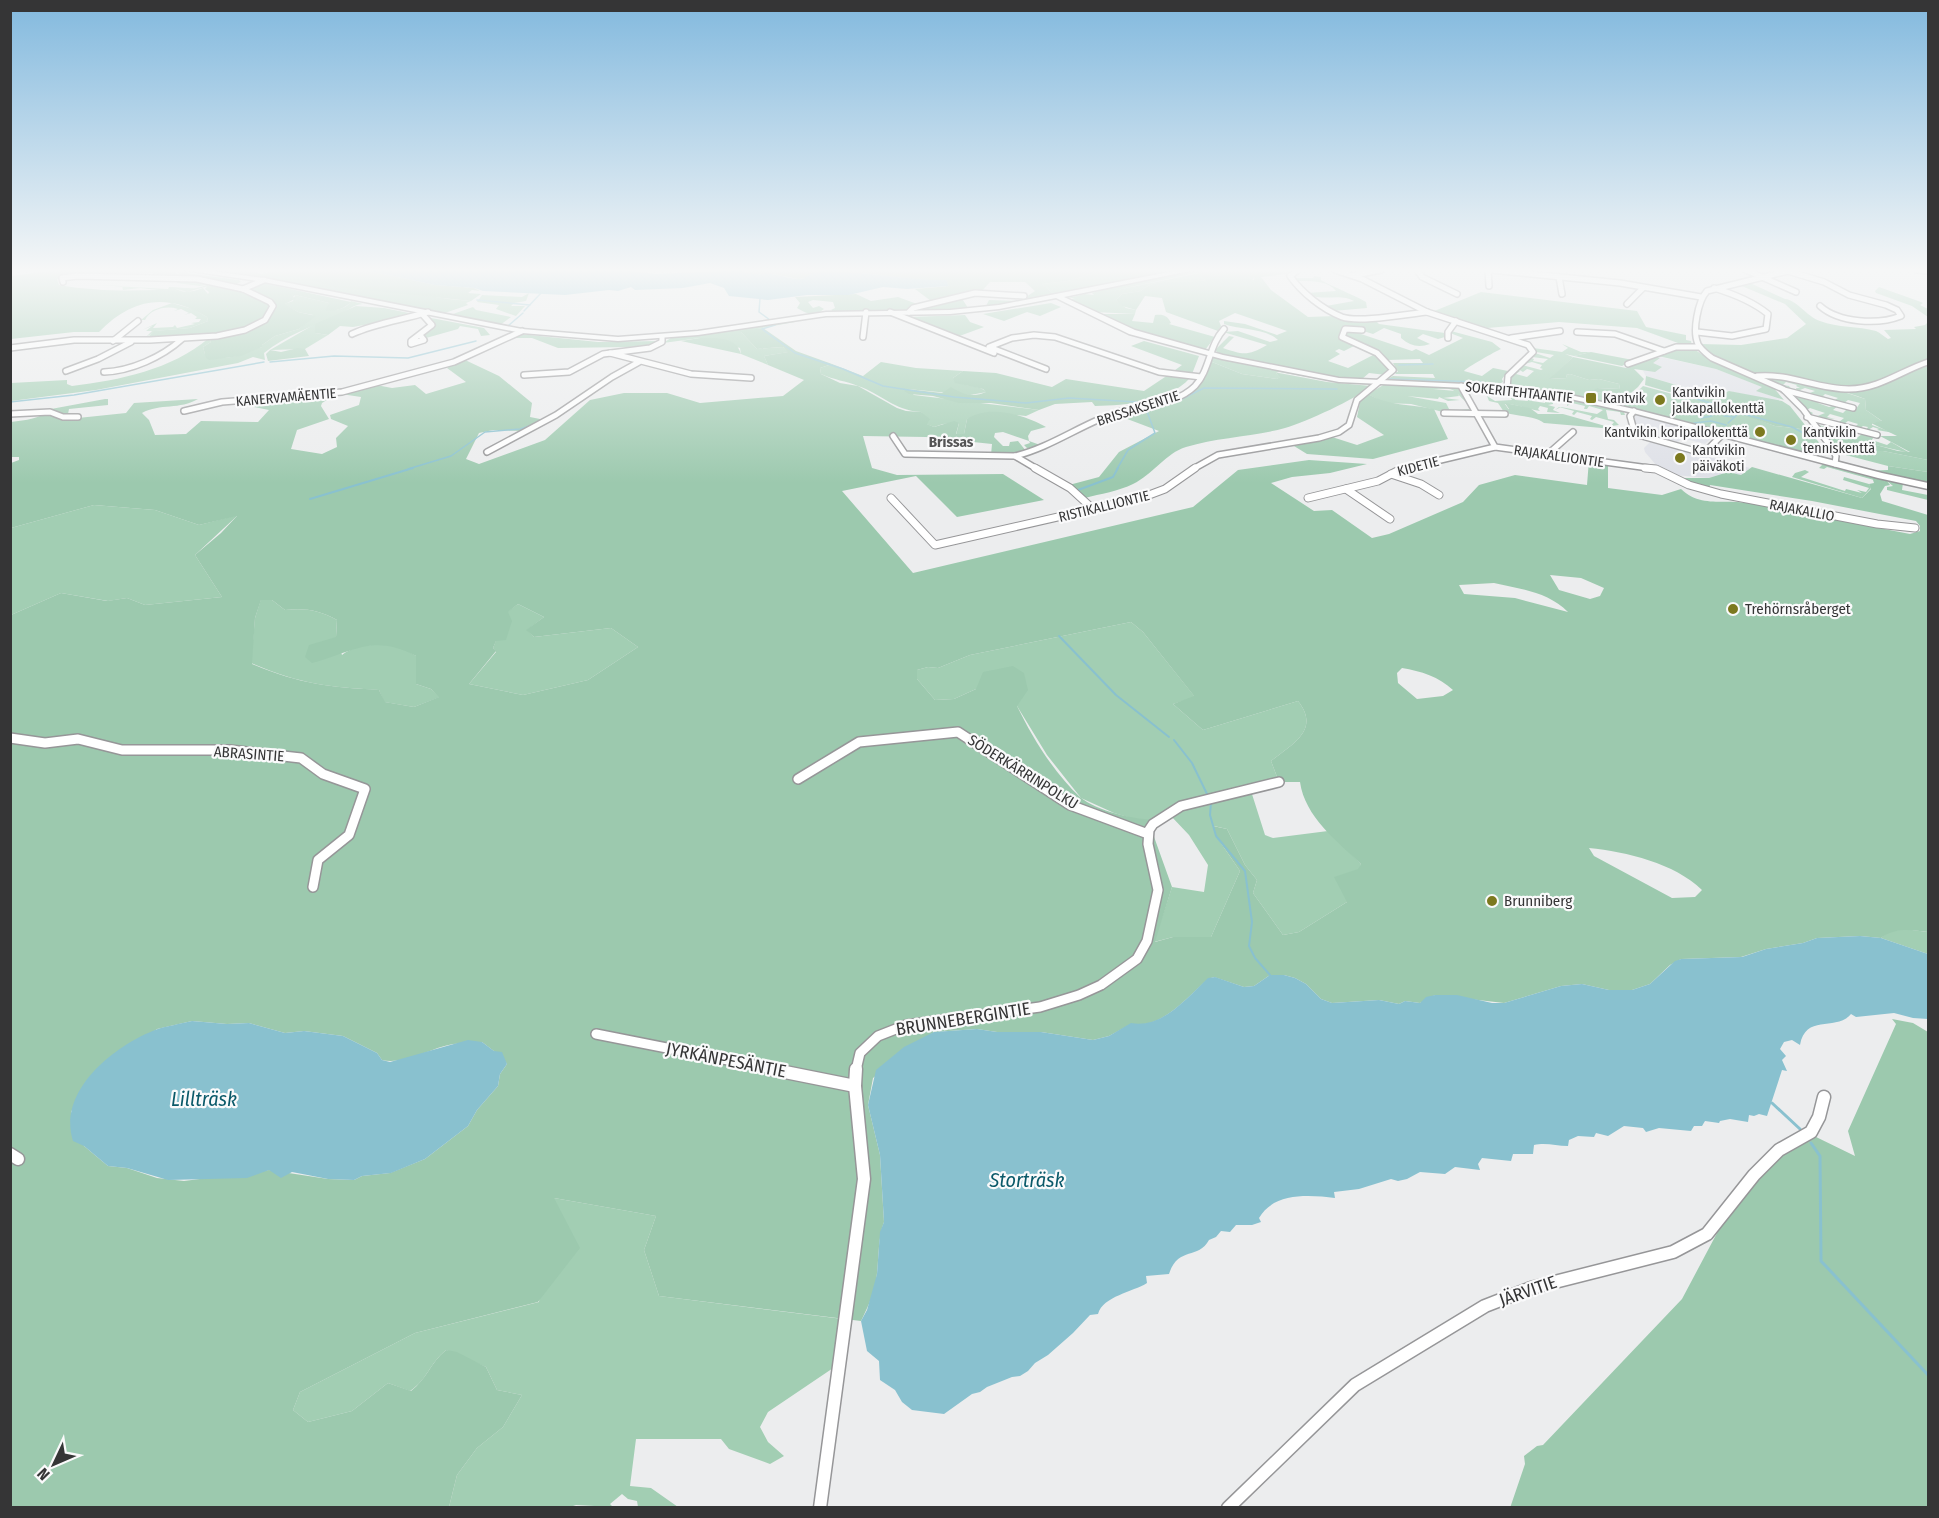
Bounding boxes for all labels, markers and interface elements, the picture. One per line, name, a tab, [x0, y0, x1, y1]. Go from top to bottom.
street label: SOKERITEHTAANTIE	[1464, 378, 1574, 407]
place label: Kantvikin jalkapallokenttä	[1671, 384, 1765, 417]
street label: KANERVAMÄENTIE	[235, 385, 337, 410]
street label: BRISSAKSENTIE	[1095, 387, 1182, 430]
place label: Kantvik	[1603, 390, 1646, 407]
marker: Kantvik	[1584, 391, 1598, 405]
marker: Kantvikin jalkapallokenttä	[1653, 393, 1667, 407]
place label: Kantvikin koripallokenttä	[1604, 424, 1748, 441]
place label: Kantvikin tenniskenttä	[1803, 424, 1875, 457]
marker: Kantvikin koripallokenttä	[1753, 425, 1767, 439]
district label: Brissas	[929, 433, 974, 451]
marker: Kantvikin tenniskenttä	[1784, 433, 1798, 447]
street label: RAJAKALLIONTIE	[1513, 442, 1606, 471]
place label: Kantvikin päiväkoti	[1692, 442, 1745, 475]
marker: Kantvikin päiväkoti	[1673, 451, 1687, 465]
street label: KIDETIE	[1395, 453, 1441, 480]
street label: RISTIKALLIONTIE	[1057, 487, 1152, 526]
street label: RAJAKALLIO	[1768, 496, 1836, 525]
place label: Trehörnsråberget	[1745, 600, 1851, 618]
marker: Trehörnsråberget	[1726, 602, 1740, 616]
street label: SÖDERKÄRRINPOLKU	[965, 731, 1081, 813]
street label: ABRASINTIE	[213, 743, 285, 765]
place label: Brunniberg	[1504, 892, 1572, 910]
marker: Brunniberg	[1485, 894, 1499, 908]
street label: BRUNNEBERGINTIE	[894, 998, 1032, 1040]
street label: JYRKÄNPESÄNTIE	[664, 1038, 788, 1082]
water label: Lillträsk	[171, 1087, 237, 1111]
water label: Storträsk	[989, 1168, 1065, 1192]
street label: JÄRVITIE	[1496, 1271, 1560, 1311]
north arrow	[24, 1434, 84, 1494]
text: N	[33, 1464, 54, 1484]

